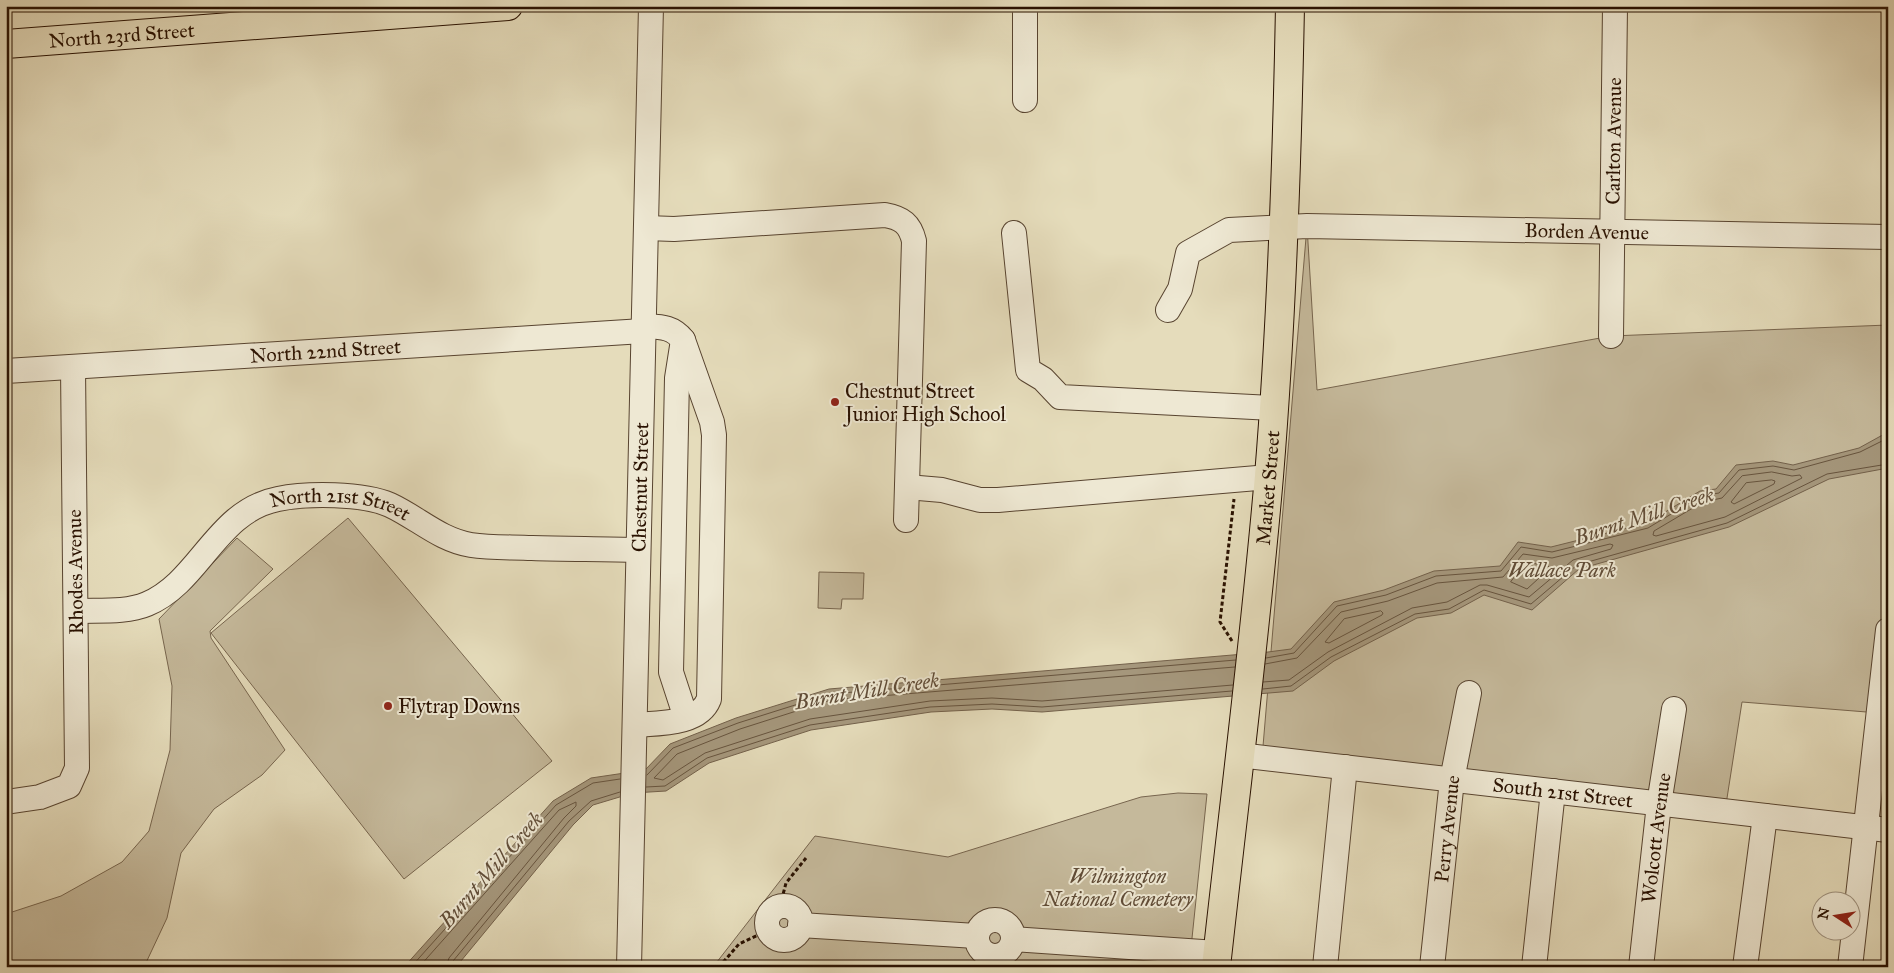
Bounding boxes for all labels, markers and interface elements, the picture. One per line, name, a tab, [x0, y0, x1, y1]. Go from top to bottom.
street label: North 23rd Street	[48, 18, 195, 53]
street label: Carlton Avenue	[1601, 77, 1626, 205]
street label: Borden Avenue	[1524, 218, 1649, 244]
street label: North 22nd Street	[249, 334, 402, 368]
place label: Chestnut Street Junior High School	[843, 379, 1006, 427]
marker: Chestnut Street Junior High School	[829, 396, 841, 408]
street label: Chestnut Street	[627, 422, 653, 552]
street label: Market Street	[1251, 430, 1285, 546]
water label: Burnt Mill Creek	[1570, 481, 1718, 551]
street label: North 21st Street	[268, 483, 415, 526]
street label: Rhodes Avenue	[62, 509, 88, 635]
park label: Wallace Park	[1508, 558, 1616, 582]
water label: Burnt Mill Creek	[792, 667, 942, 715]
place label: Flytrap Downs	[398, 694, 520, 718]
marker: Flytrap Downs	[382, 700, 394, 712]
street label: Wolcott Avenue	[1636, 771, 1676, 904]
street label: South 21st Street	[1491, 772, 1634, 812]
street label: Perry Avenue	[1429, 773, 1465, 884]
water label: Burnt Mill Creek	[433, 806, 549, 934]
park label: Wilmington National Cemetery	[1042, 864, 1194, 911]
north arrow	[1812, 890, 1862, 940]
text: N	[1814, 906, 1833, 921]

